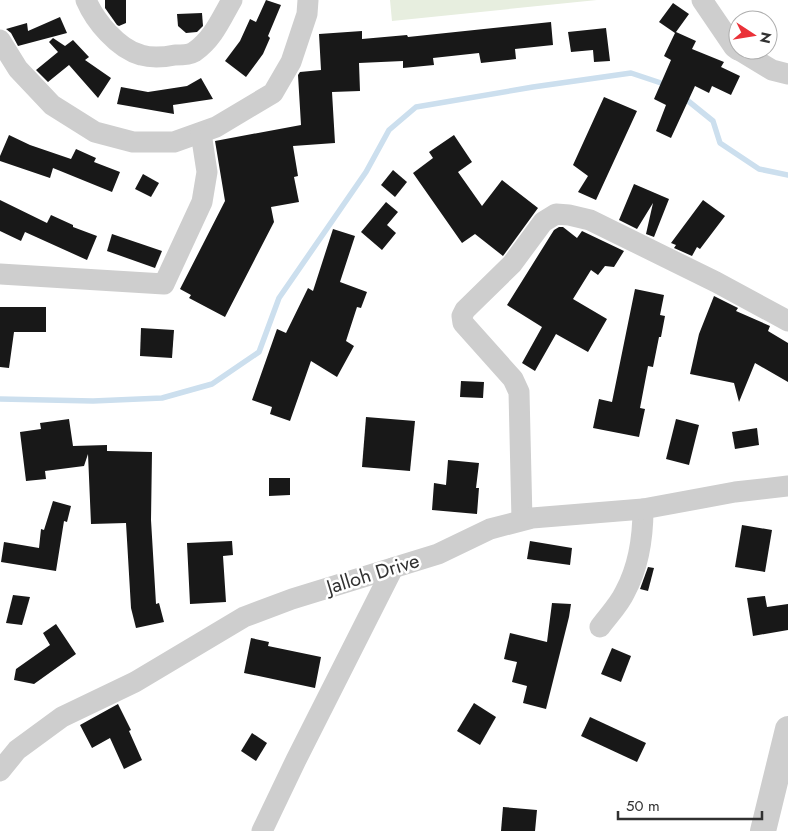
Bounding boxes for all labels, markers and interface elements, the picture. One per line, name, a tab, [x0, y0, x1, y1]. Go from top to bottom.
north arrow	[728, 10, 778, 60]
text: N	[755, 30, 777, 45]
street label: Jalloh Drive	[320, 546, 423, 603]
scale bar	[618, 788, 762, 820]
text: 50 m	[626, 795, 660, 817]

